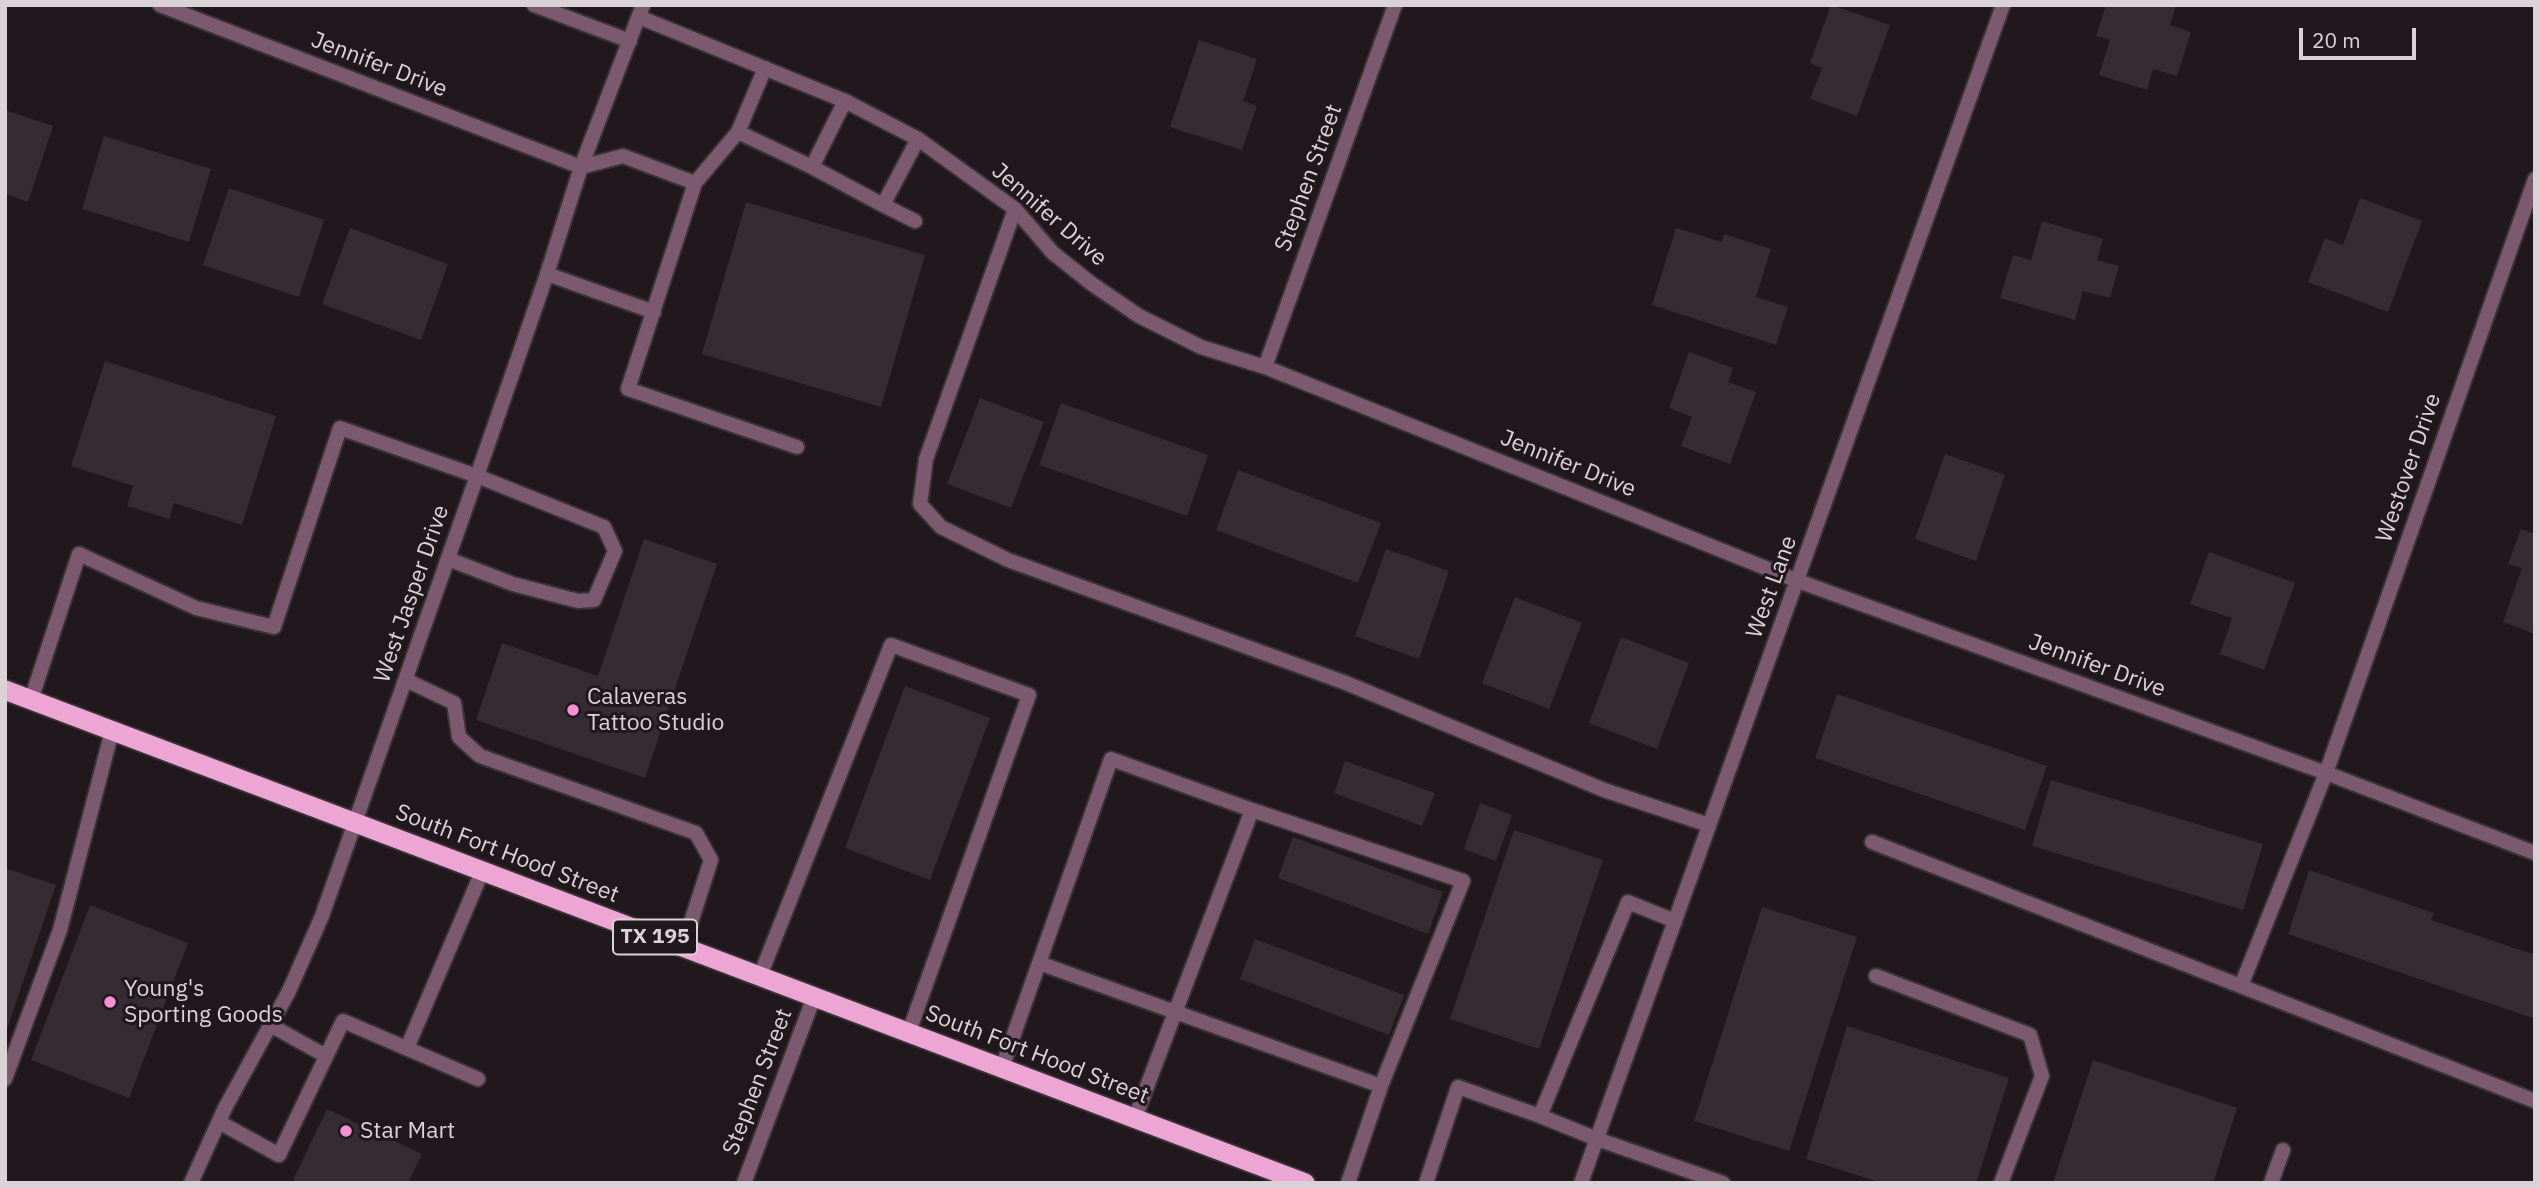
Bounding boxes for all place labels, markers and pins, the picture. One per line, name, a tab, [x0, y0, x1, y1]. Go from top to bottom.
place label: Calaveras Tattoo Studio	[587, 683, 724, 737]
marker: Calaveras Tattoo Studio	[565, 702, 581, 718]
place label: Young's Sporting Goods	[124, 975, 283, 1029]
marker: Young's Sporting Goods	[102, 994, 118, 1010]
place label: Star Mart	[360, 1117, 455, 1145]
marker: Star Mart	[338, 1123, 354, 1139]

